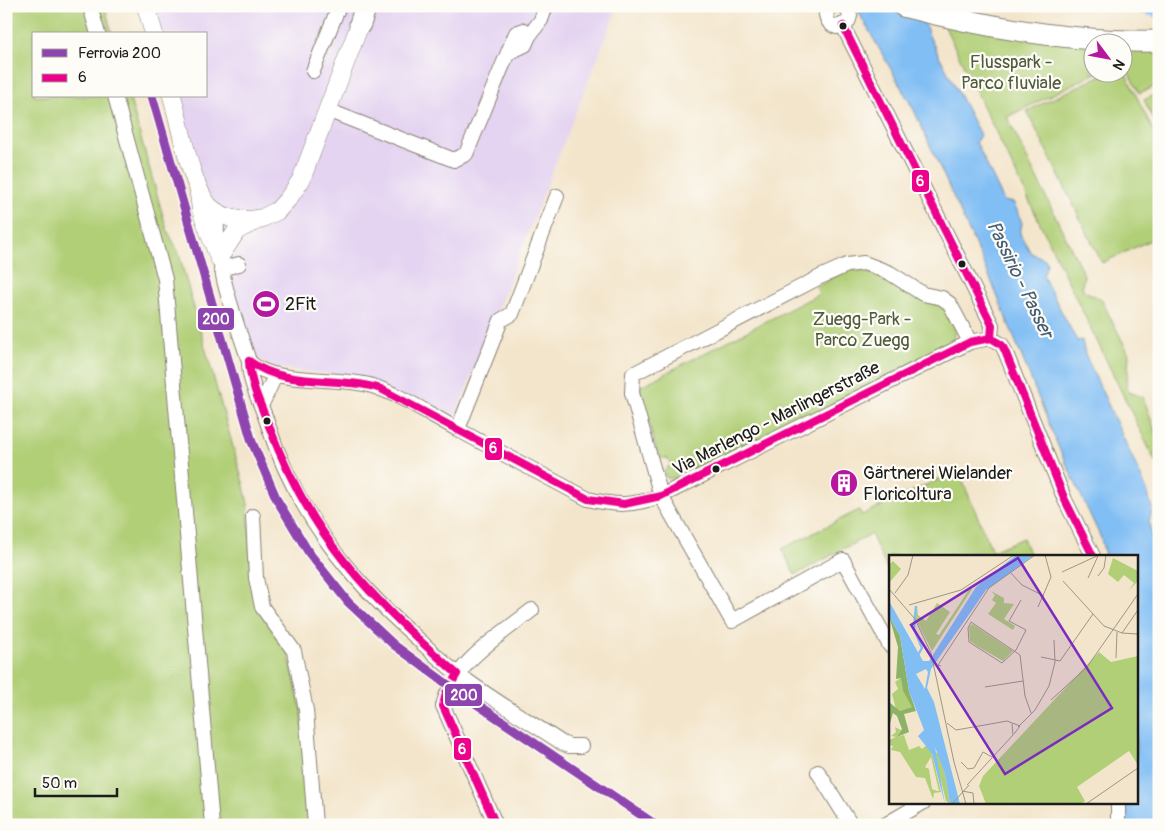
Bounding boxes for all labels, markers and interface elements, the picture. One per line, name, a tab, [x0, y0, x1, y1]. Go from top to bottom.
unlabelled marker	[838, 21, 848, 31]
legend	[32, 32, 208, 98]
north arrow	[1082, 32, 1132, 82]
text: Ferrovia 200	[78, 44, 161, 63]
park label: Flusspark - Parco fluviale	[961, 51, 1061, 95]
text: N	[1109, 56, 1128, 73]
text: 6	[78, 68, 87, 87]
line badge: 6	[911, 169, 930, 193]
text: 6	[916, 173, 924, 190]
water label: Passirio - Passer	[981, 217, 1060, 344]
unlabelled marker	[957, 259, 967, 269]
sports icon: 2Fit	[251, 289, 281, 319]
place label: 2Fit	[285, 293, 317, 316]
line badge: 200	[197, 307, 235, 331]
park label: Zuegg-Park - Parco Zuegg	[813, 308, 911, 352]
text: 200	[203, 311, 230, 328]
street label: Via Marlengo - Marlingerstraße	[669, 356, 884, 481]
unlabelled marker	[262, 416, 272, 426]
line badge: 6	[484, 437, 503, 461]
text: 6	[489, 440, 497, 457]
place label: Gärtnerei Wielander Floricoltura	[863, 462, 1013, 506]
unlabelled marker	[711, 464, 721, 474]
building icon: Gärtnerei Wielander Floricoltura	[829, 468, 859, 498]
inset map	[889, 555, 1138, 804]
line badge: 200	[444, 683, 483, 707]
text: 200	[451, 687, 478, 704]
line badge: 6	[453, 737, 472, 761]
text: 6	[458, 741, 466, 758]
scale bar	[35, 766, 118, 798]
text: 50 m	[42, 774, 77, 793]

